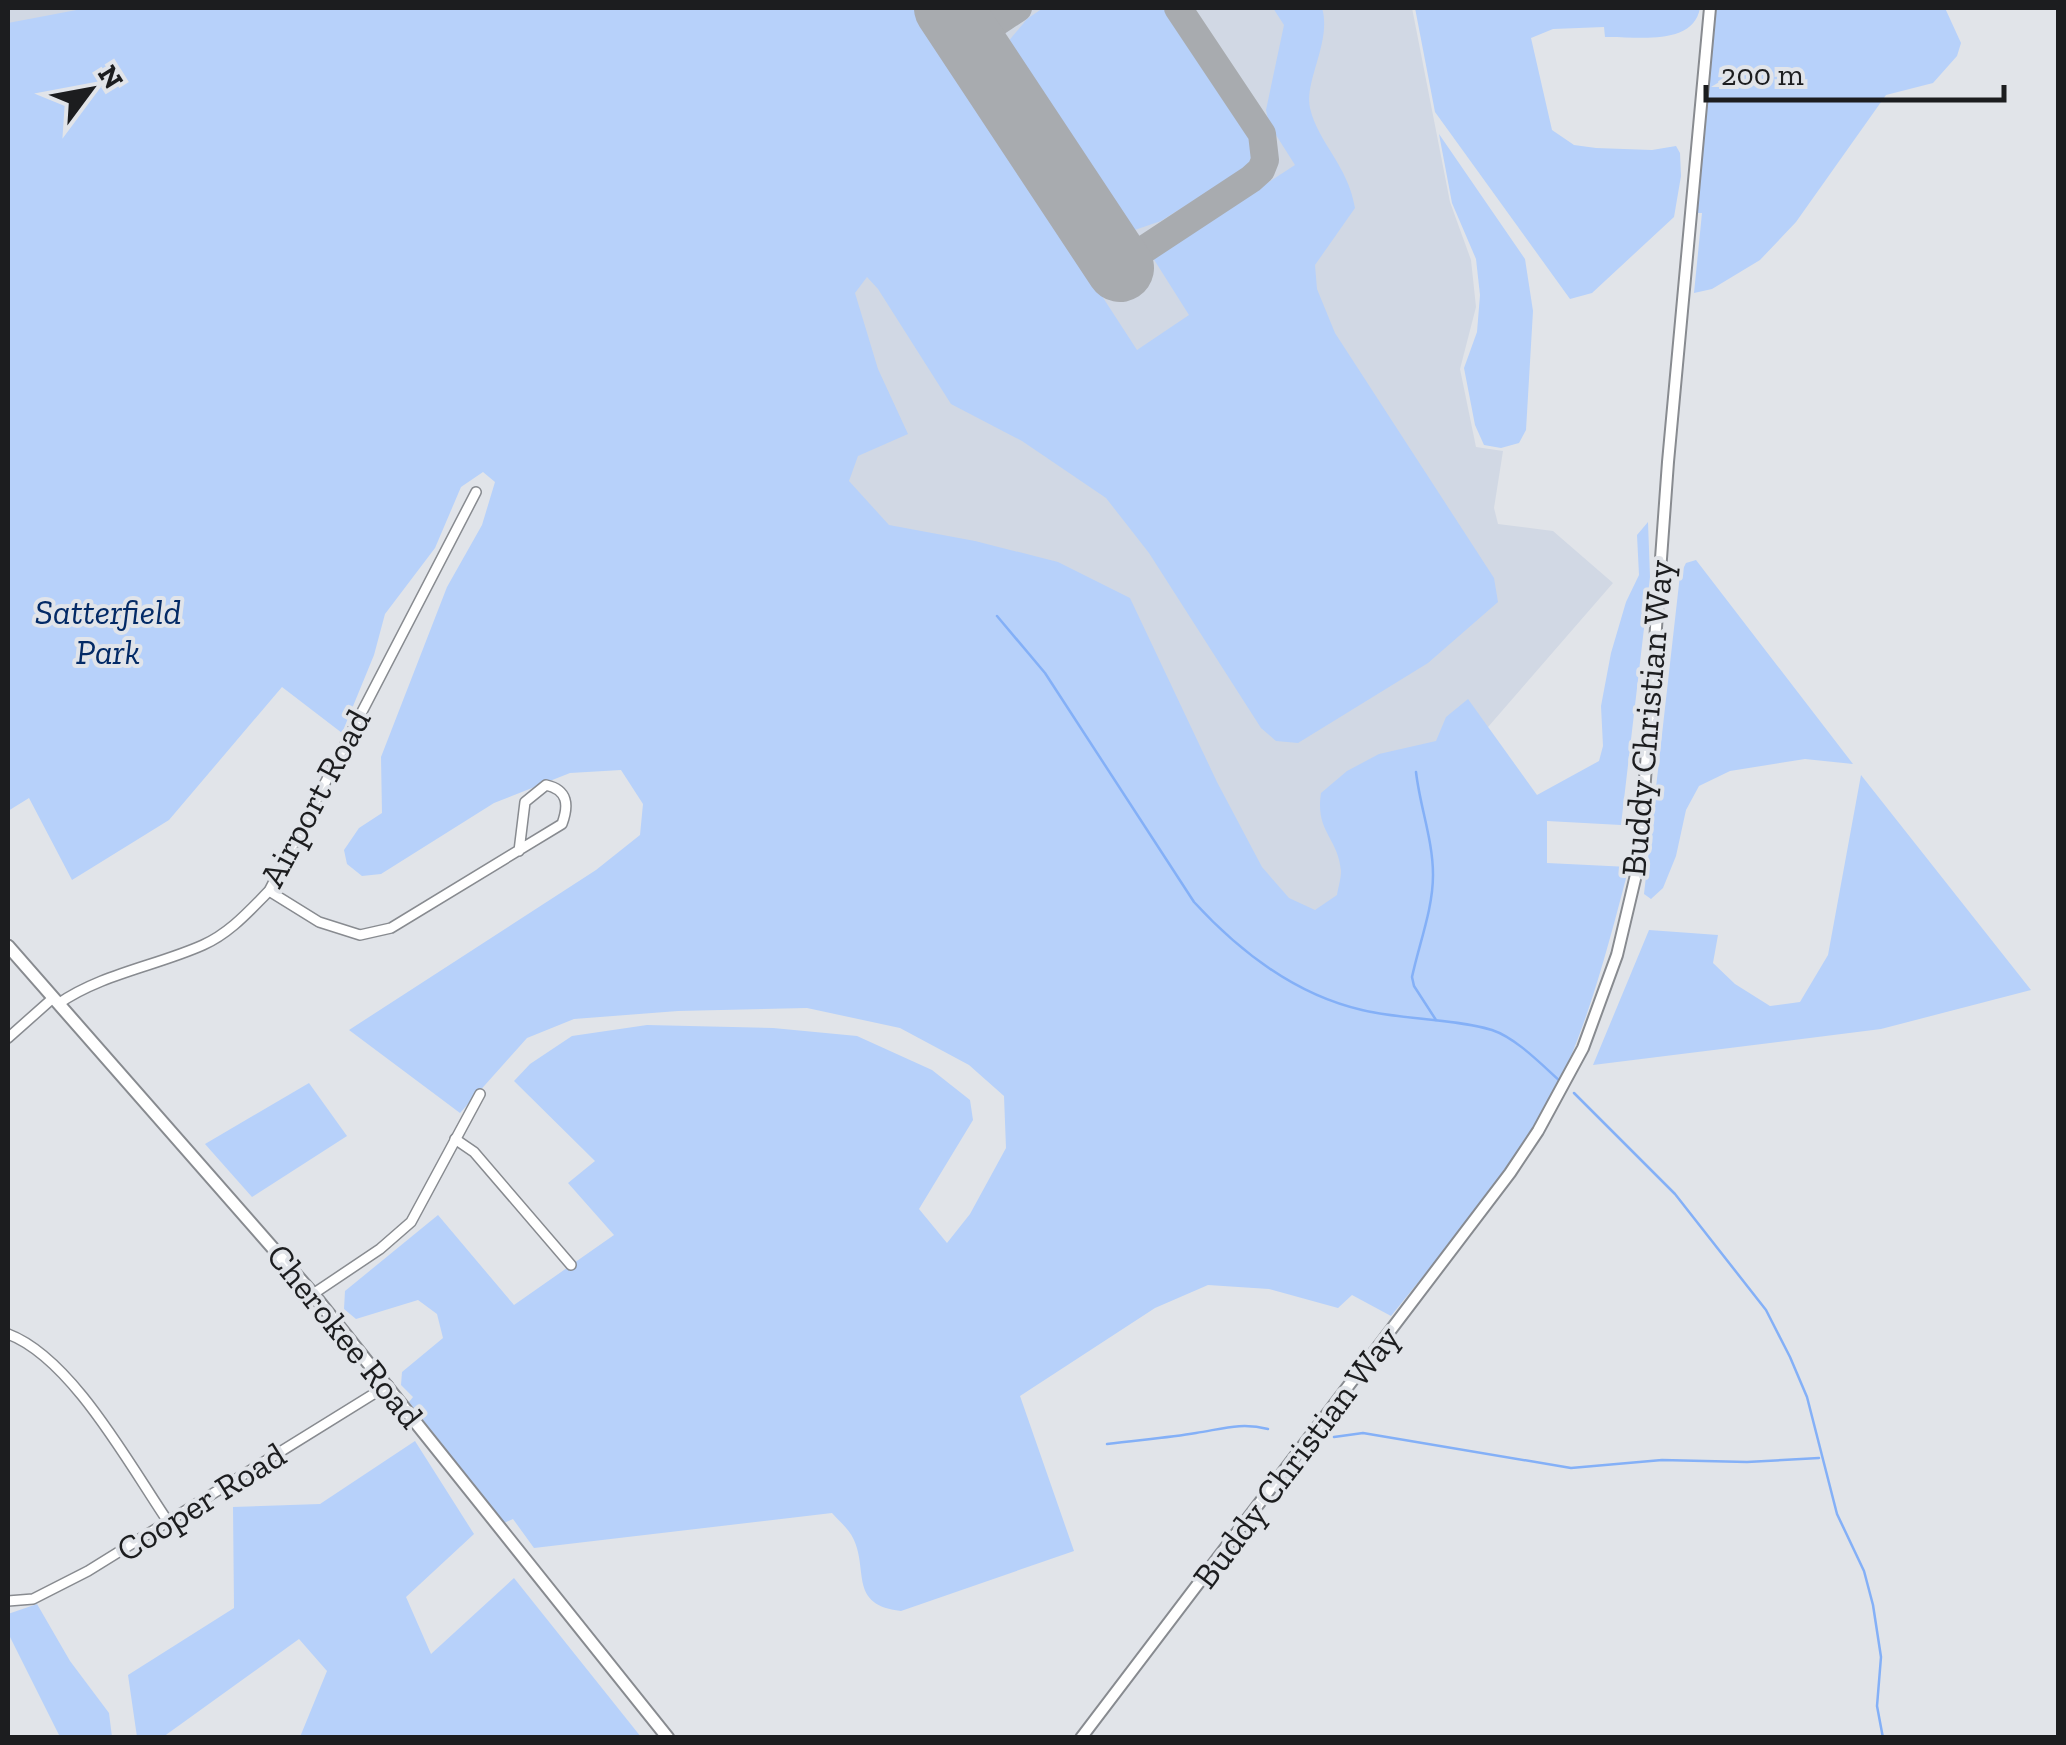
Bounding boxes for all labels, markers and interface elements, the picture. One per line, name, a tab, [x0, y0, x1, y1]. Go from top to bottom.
north arrow	[40, 40, 140, 140]
scale bar	[1706, 40, 2004, 102]
text: 200 m	[1721, 57, 1804, 93]
text: N	[91, 59, 130, 95]
street label: Buddy Christian Way	[1612, 558, 1682, 878]
park label: Satterfield Park	[35, 591, 181, 673]
street label: Airport Road	[251, 702, 379, 894]
street label: Cherokee Road	[258, 1235, 432, 1437]
street label: Buddy Christian Way	[1184, 1317, 1408, 1596]
street label: Cooper Road	[109, 1433, 293, 1571]

